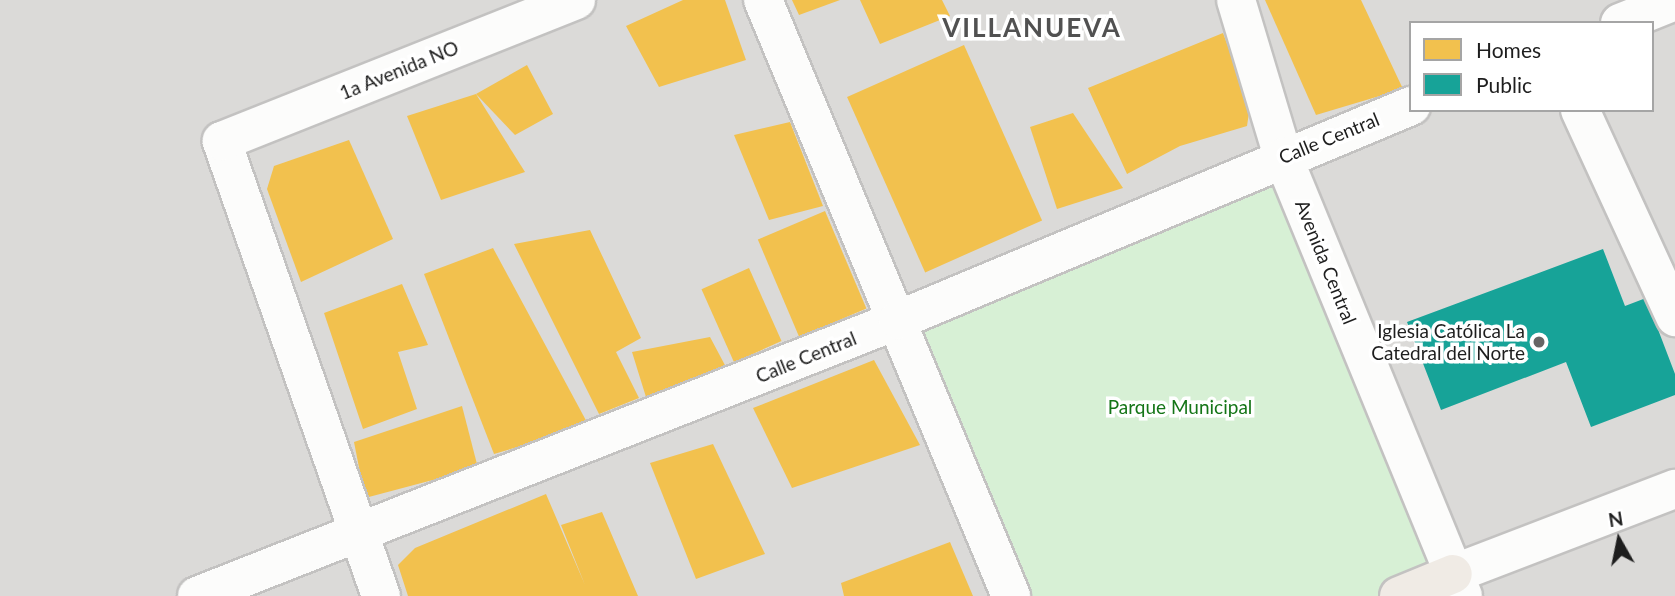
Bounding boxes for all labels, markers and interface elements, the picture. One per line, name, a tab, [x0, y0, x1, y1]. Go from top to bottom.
district label: VILLANUEVA	[943, 12, 1121, 44]
legend	[1409, 21, 1654, 112]
street label: 1a Avenida NO	[336, 36, 462, 104]
text: Homes	[1476, 37, 1541, 62]
text: Public	[1476, 72, 1532, 97]
street label: Calle Central	[1275, 107, 1383, 169]
street label: Avenida Central	[1291, 196, 1361, 328]
place label: Iglesia Católica La Catedral del Norte	[1371, 320, 1525, 364]
street label: Calle Central	[752, 326, 860, 388]
marker: Iglesia Católica La Catedral del Norte	[1531, 334, 1547, 350]
park label: Parque Municipal	[1108, 396, 1252, 418]
north arrow	[1584, 505, 1654, 575]
text: N	[1607, 506, 1625, 531]

